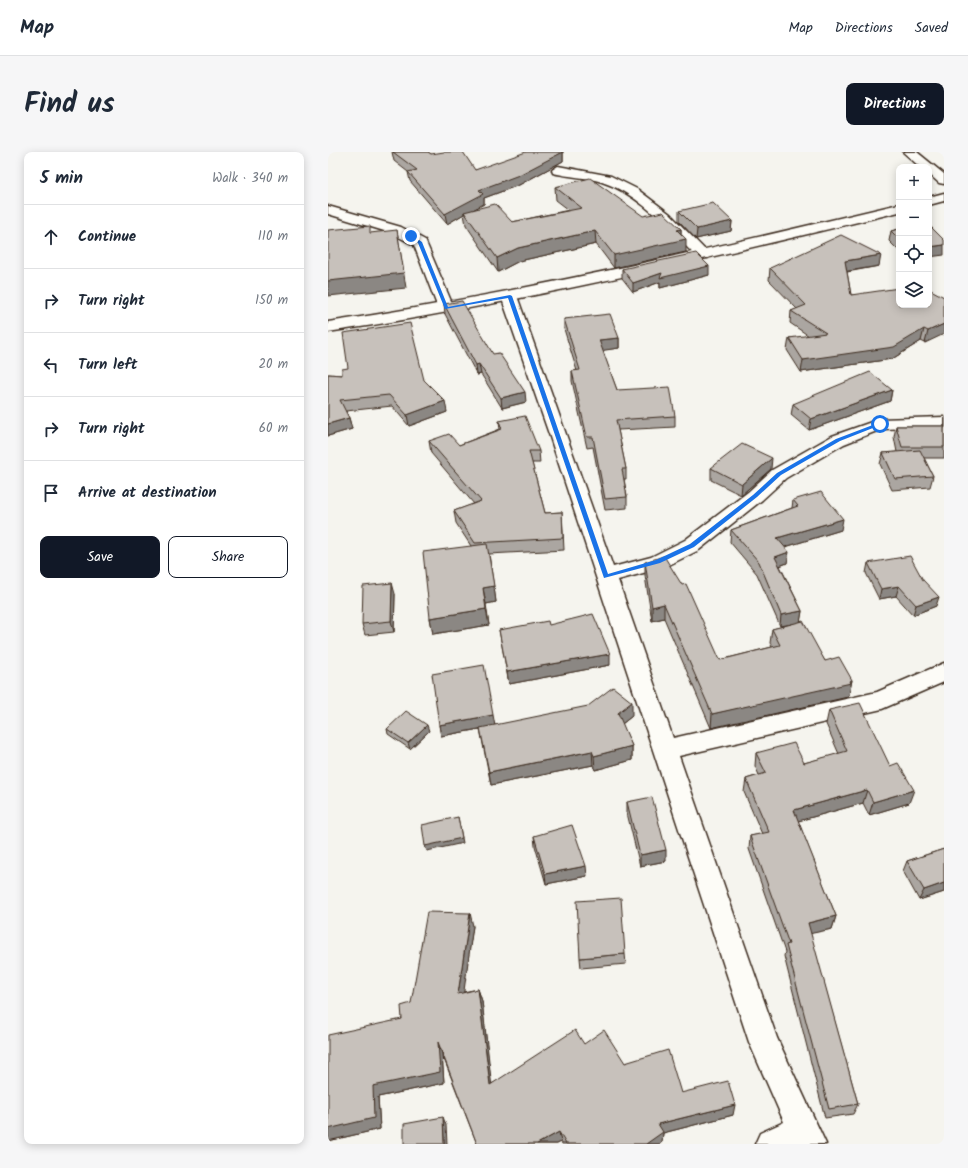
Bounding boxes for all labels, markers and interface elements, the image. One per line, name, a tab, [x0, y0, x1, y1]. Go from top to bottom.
text: Map	[20, 13, 54, 43]
text: Map	[788, 17, 813, 39]
text: Directions	[835, 17, 893, 39]
text: Saved	[915, 17, 948, 39]
text: Find us	[24, 82, 115, 127]
button: Directions	[846, 83, 944, 125]
map controls	[896, 164, 932, 308]
button: +	[896, 164, 932, 200]
text: 5 min	[40, 165, 83, 192]
text: Walk · 340 m	[212, 168, 288, 189]
button: −	[896, 200, 932, 236]
text: Continue	[78, 225, 136, 249]
icon: ahead	[40, 226, 62, 248]
text: 110 m	[258, 226, 288, 247]
route end	[402, 227, 420, 245]
button: locate	[896, 236, 932, 272]
button: layers	[896, 272, 932, 308]
text: Turn right	[78, 289, 145, 313]
icon: right	[40, 290, 62, 312]
text: 150 m	[255, 290, 288, 311]
text: Turn left	[78, 353, 138, 377]
icon: left	[40, 354, 62, 376]
text: 20 m	[258, 354, 288, 375]
route start	[871, 415, 889, 433]
text: Turn right	[78, 417, 145, 441]
icon: right	[40, 418, 62, 440]
text: 60 m	[259, 418, 288, 439]
text: Arrive at destination	[78, 481, 217, 505]
icon: arrive	[40, 482, 62, 504]
button: Save	[40, 536, 160, 578]
button: Share	[168, 536, 288, 578]

